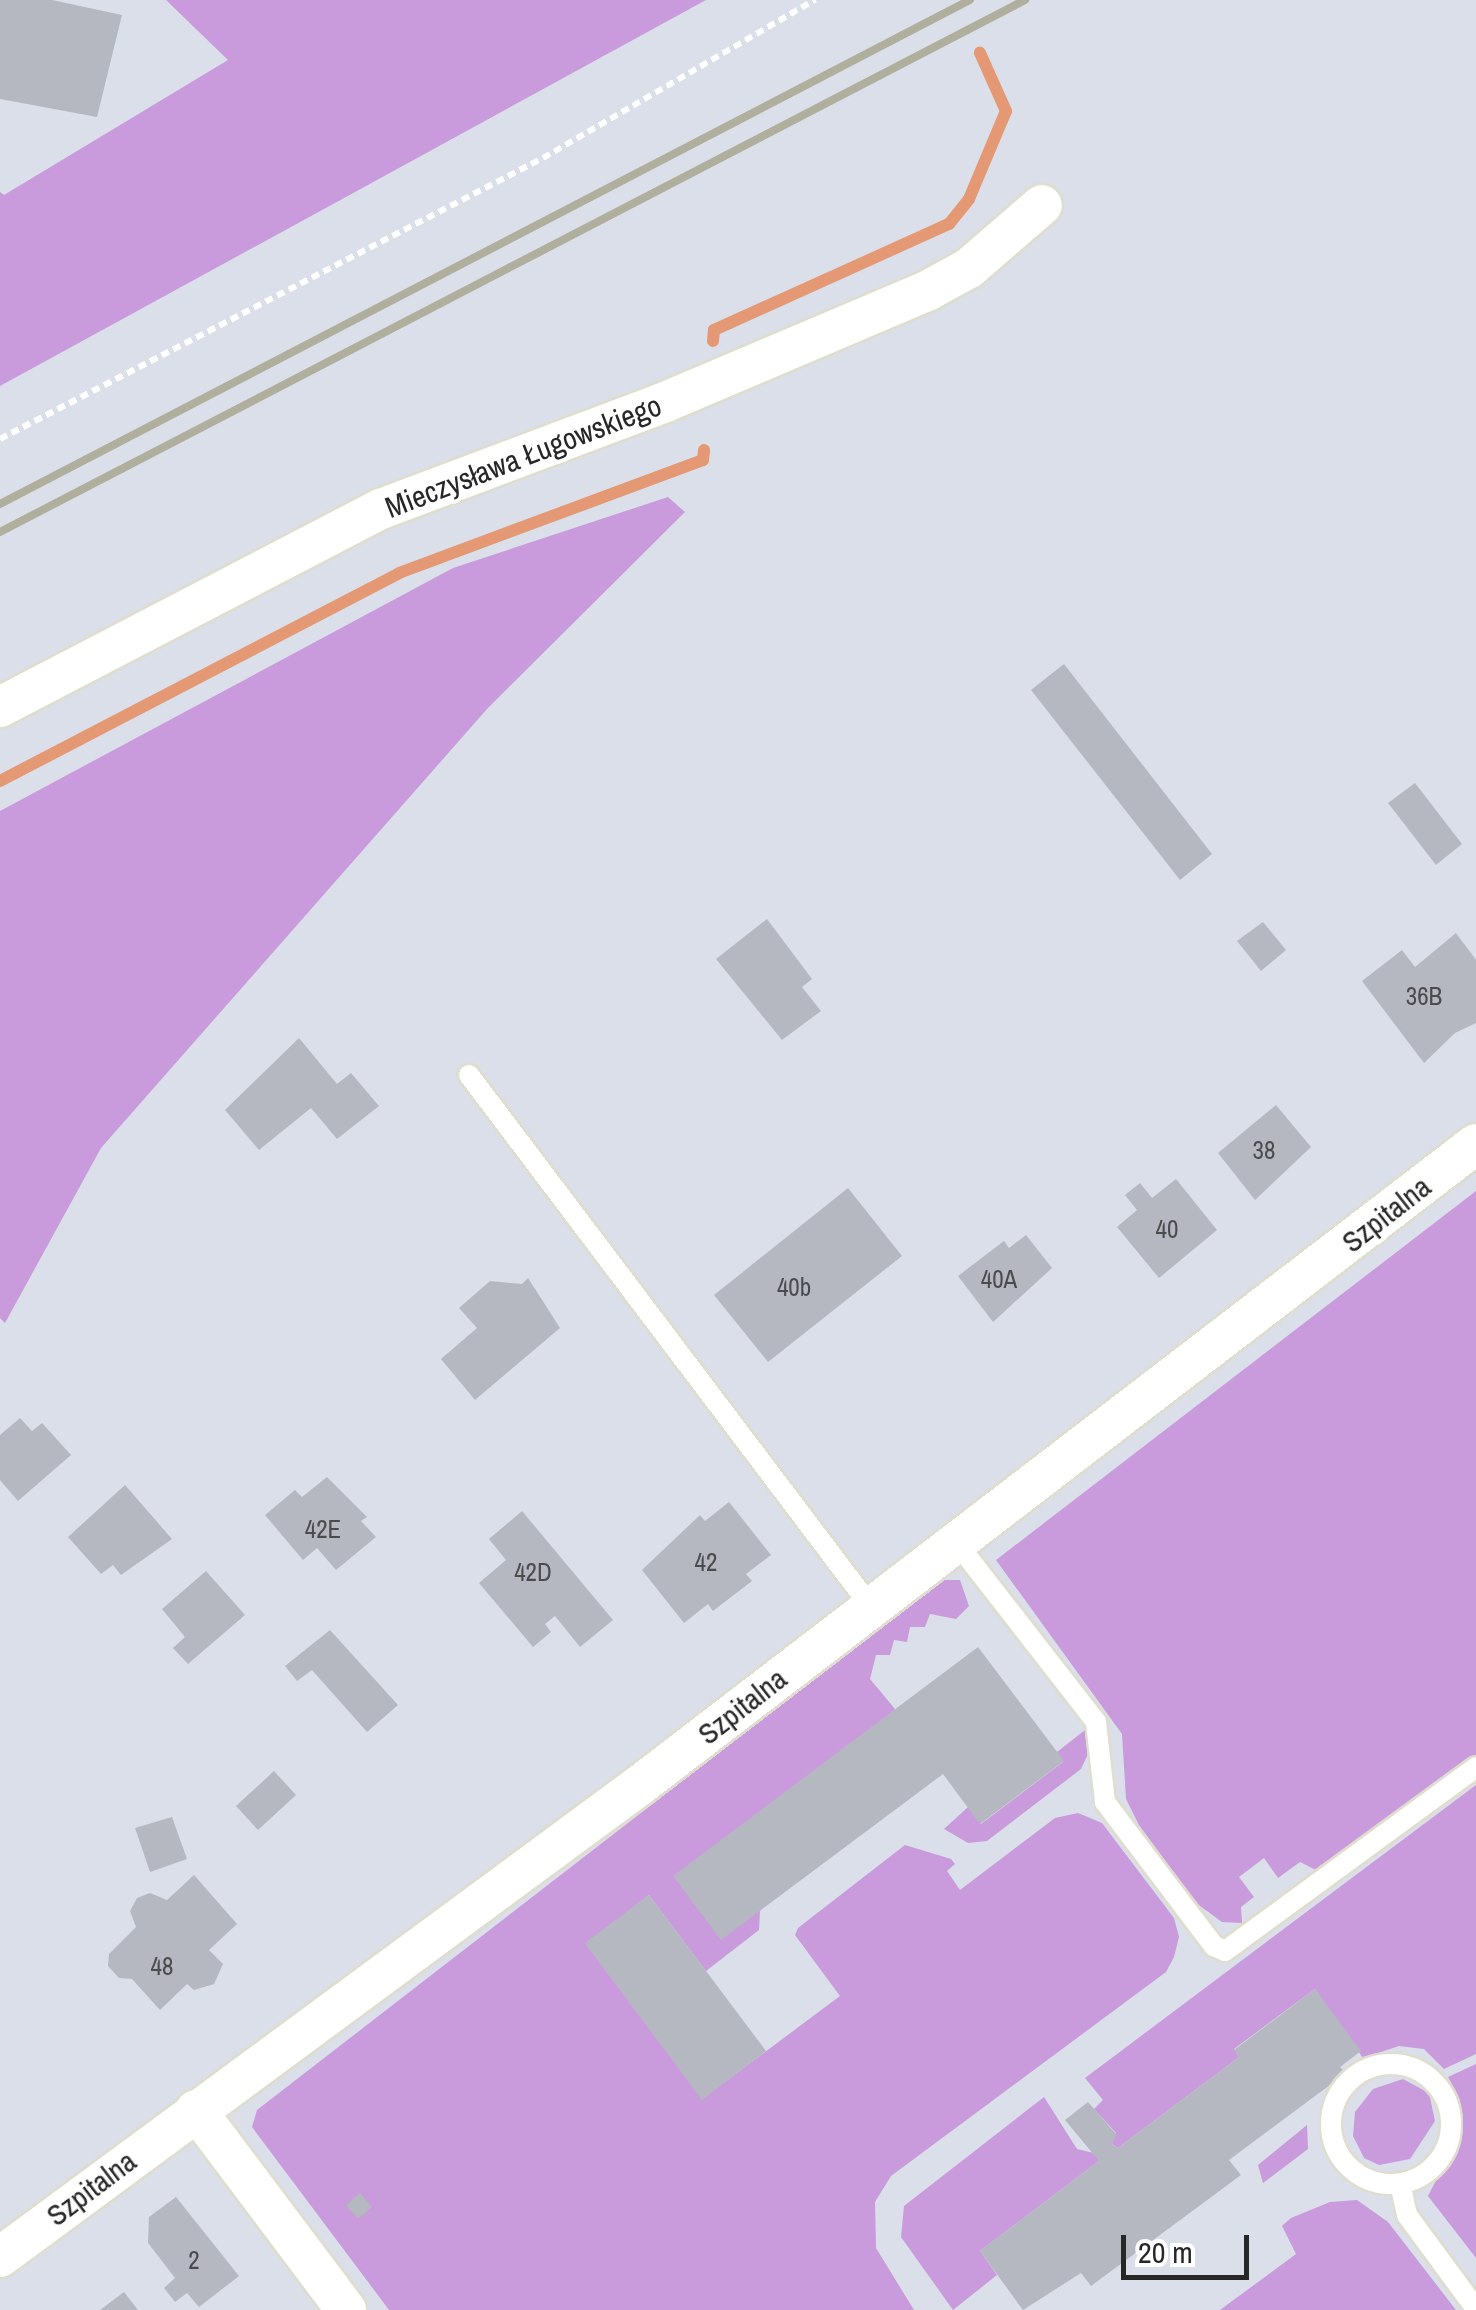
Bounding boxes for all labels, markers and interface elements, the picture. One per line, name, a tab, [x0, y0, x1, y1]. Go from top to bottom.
street label: Mieczysława Ługowskiego	[380, 387, 666, 525]
house number: 36B	[1406, 981, 1442, 1011]
house number: 38	[1253, 1135, 1275, 1165]
street label: Szpitalna	[1335, 1168, 1437, 1260]
house number: 40	[1156, 1214, 1178, 1244]
house number: 40A	[981, 1264, 1017, 1294]
house number: 40b	[777, 1272, 811, 1302]
house number: 42E	[305, 1514, 341, 1544]
house number: 42	[695, 1547, 717, 1577]
house number: 42D	[514, 1557, 552, 1587]
street label: Szpitalna	[691, 1660, 793, 1752]
house number: 48	[151, 1951, 173, 1981]
street label: Szpitalna	[39, 2143, 143, 2233]
scale bar	[1126, 2215, 1254, 2277]
text: 20 m	[1138, 2232, 1193, 2272]
house number: 2	[188, 2245, 200, 2275]

